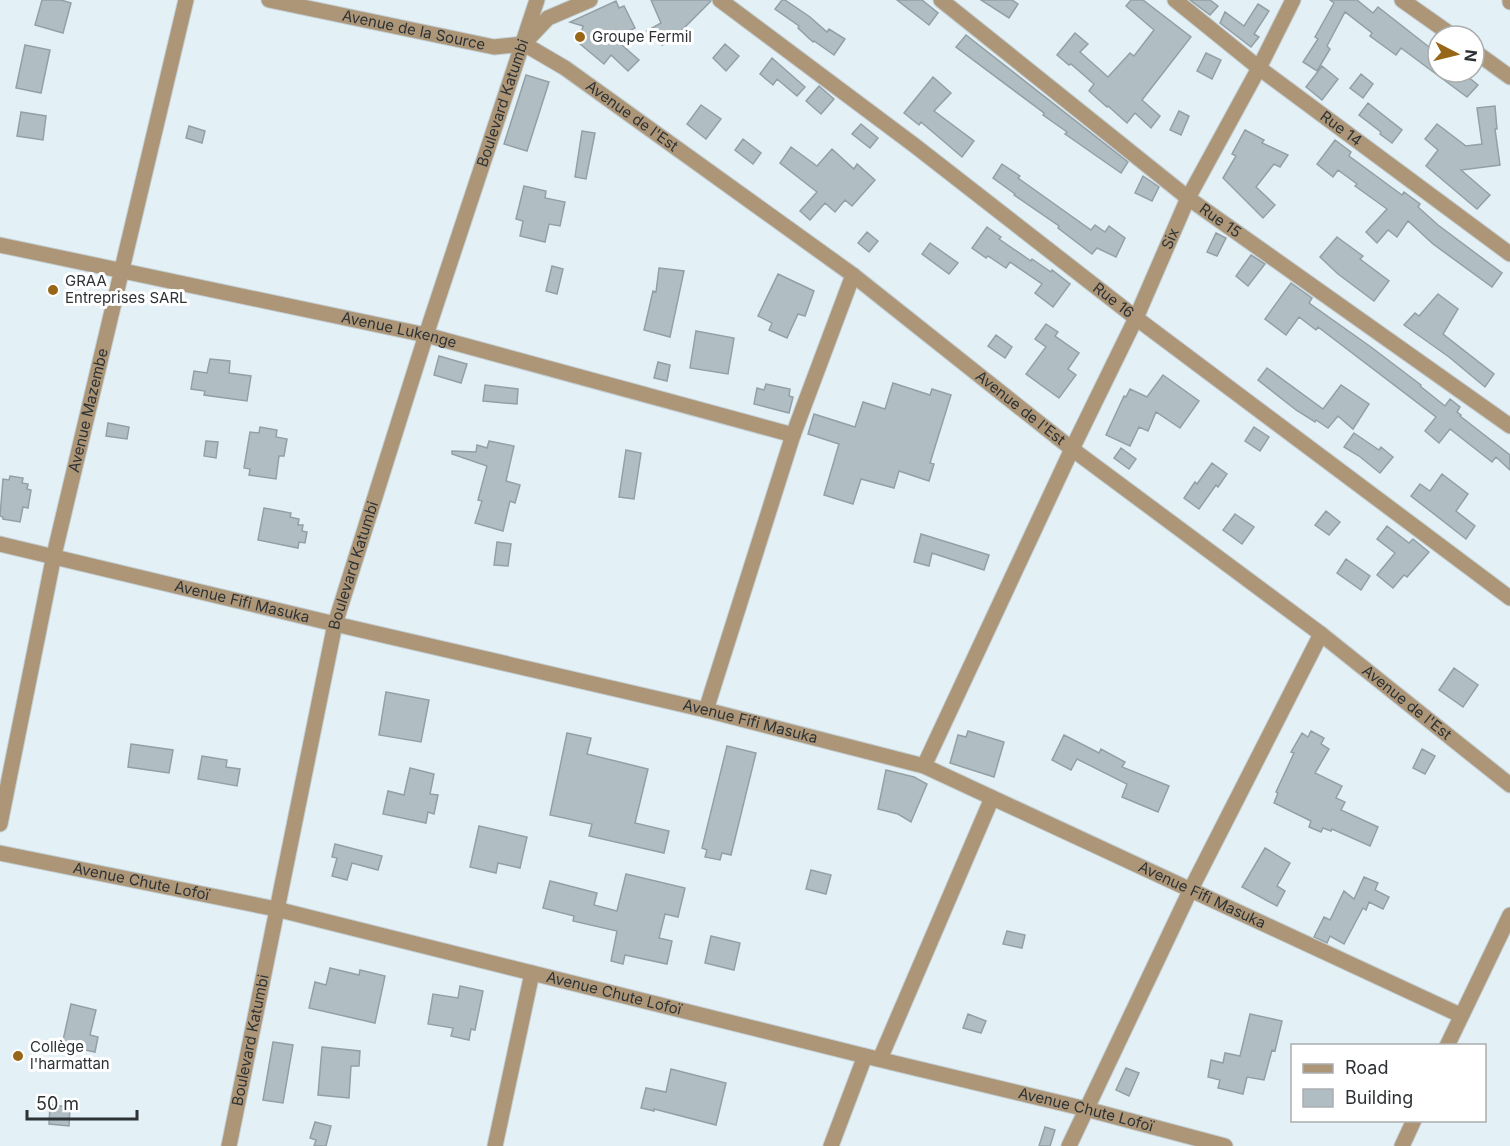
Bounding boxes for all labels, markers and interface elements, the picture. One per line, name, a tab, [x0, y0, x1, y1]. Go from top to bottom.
street label: Avenue de la Source	[341, 6, 487, 54]
north arrow	[1426, 24, 1486, 84]
place label: Groupe Fermil	[592, 27, 692, 46]
marker: Groupe Fermil	[573, 30, 587, 44]
street label: Boulevard Katumbi	[472, 36, 532, 169]
text: N	[1460, 49, 1482, 63]
street label: Avenue de l'Est	[582, 76, 682, 155]
street label: Rue 14	[1317, 107, 1366, 150]
street label: Rue 15	[1196, 199, 1245, 242]
street label: Six	[1157, 225, 1183, 252]
place label: GRAA Entreprises SARL	[65, 271, 188, 307]
street label: Rue 16	[1089, 278, 1138, 322]
marker: GRAA Entreprises SARL	[46, 283, 60, 297]
street label: Avenue Lukenge	[340, 307, 459, 352]
street label: Avenue Mazembe	[64, 346, 112, 474]
street label: Avenue de l'Est	[972, 366, 1069, 449]
street label: Boulevard Katumbi	[324, 499, 382, 631]
street label: Avenue Fifi Masuka	[173, 576, 312, 627]
street label: Avenue de l'Est	[1359, 661, 1456, 744]
street label: Avenue Fifi Masuka	[681, 695, 820, 747]
street label: Avenue Fifi Masuka	[1136, 857, 1269, 933]
street label: Avenue Chute Lofoï	[71, 858, 212, 905]
street label: Avenue Chute Lofoï	[545, 967, 685, 1019]
street label: Boulevard Katumbi	[227, 973, 273, 1107]
place label: Collège l'harmattan	[30, 1037, 110, 1073]
legend	[1291, 1044, 1486, 1122]
marker: Collège l'harmattan	[11, 1049, 25, 1063]
text: Road	[1345, 1057, 1388, 1078]
scale bar	[27, 1083, 136, 1121]
street label: Avenue Chute Lofoï	[1017, 1083, 1157, 1136]
text: Building	[1345, 1087, 1413, 1108]
text: 50 m	[36, 1093, 79, 1114]

